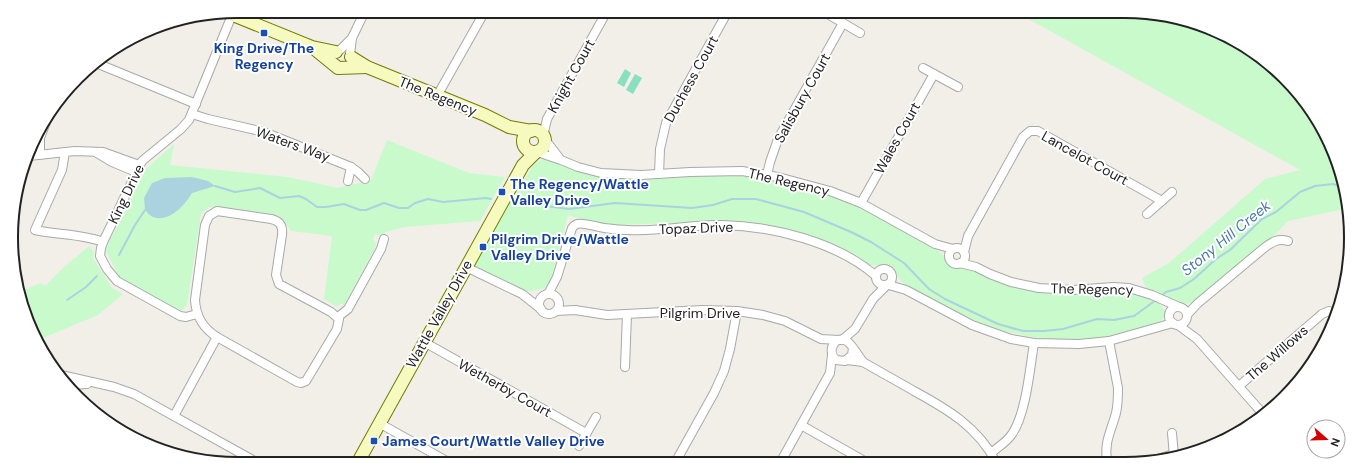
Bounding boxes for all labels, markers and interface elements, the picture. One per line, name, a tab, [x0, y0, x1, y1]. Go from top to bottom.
marker: King Drive/The Regency	[259, 28, 269, 38]
street label: Duchess Court	[660, 32, 722, 126]
street label: Knight Court	[543, 36, 599, 116]
place label: King Drive/The Regency	[214, 39, 314, 73]
street label: Salisbury Court	[770, 50, 834, 146]
street label: The Regency	[396, 72, 480, 120]
street label: Wales Court	[870, 99, 924, 177]
street label: Waters Way	[253, 122, 333, 166]
street label: Lancelot Court	[1038, 127, 1132, 189]
street label: King Drive	[104, 161, 148, 227]
street label: The Regency	[747, 164, 832, 200]
place label: The Regency/Wattle Valley Drive	[510, 175, 649, 209]
marker: The Regency/Wattle Valley Drive	[497, 187, 507, 197]
water label: Stony Hill Creek	[1177, 195, 1275, 280]
street label: Topaz Drive	[658, 218, 734, 238]
place label: Pilgrim Drive/Wattle Valley Drive	[491, 230, 629, 264]
marker: Pilgrim Drive/Wattle Valley Drive	[478, 242, 488, 252]
street label: Wattle Valley Drive	[402, 257, 476, 371]
street label: The Regency	[1050, 279, 1134, 299]
street label: Pilgrim Drive	[660, 304, 740, 322]
street label: The Willows	[1242, 321, 1312, 385]
street label: Wetherby Court	[455, 355, 555, 421]
north arrow	[1306, 419, 1346, 459]
place label: James Court/Wattle Valley Drive	[382, 432, 605, 450]
marker: James Court/Wattle Valley Drive	[369, 436, 379, 446]
text: N	[1327, 436, 1343, 449]

